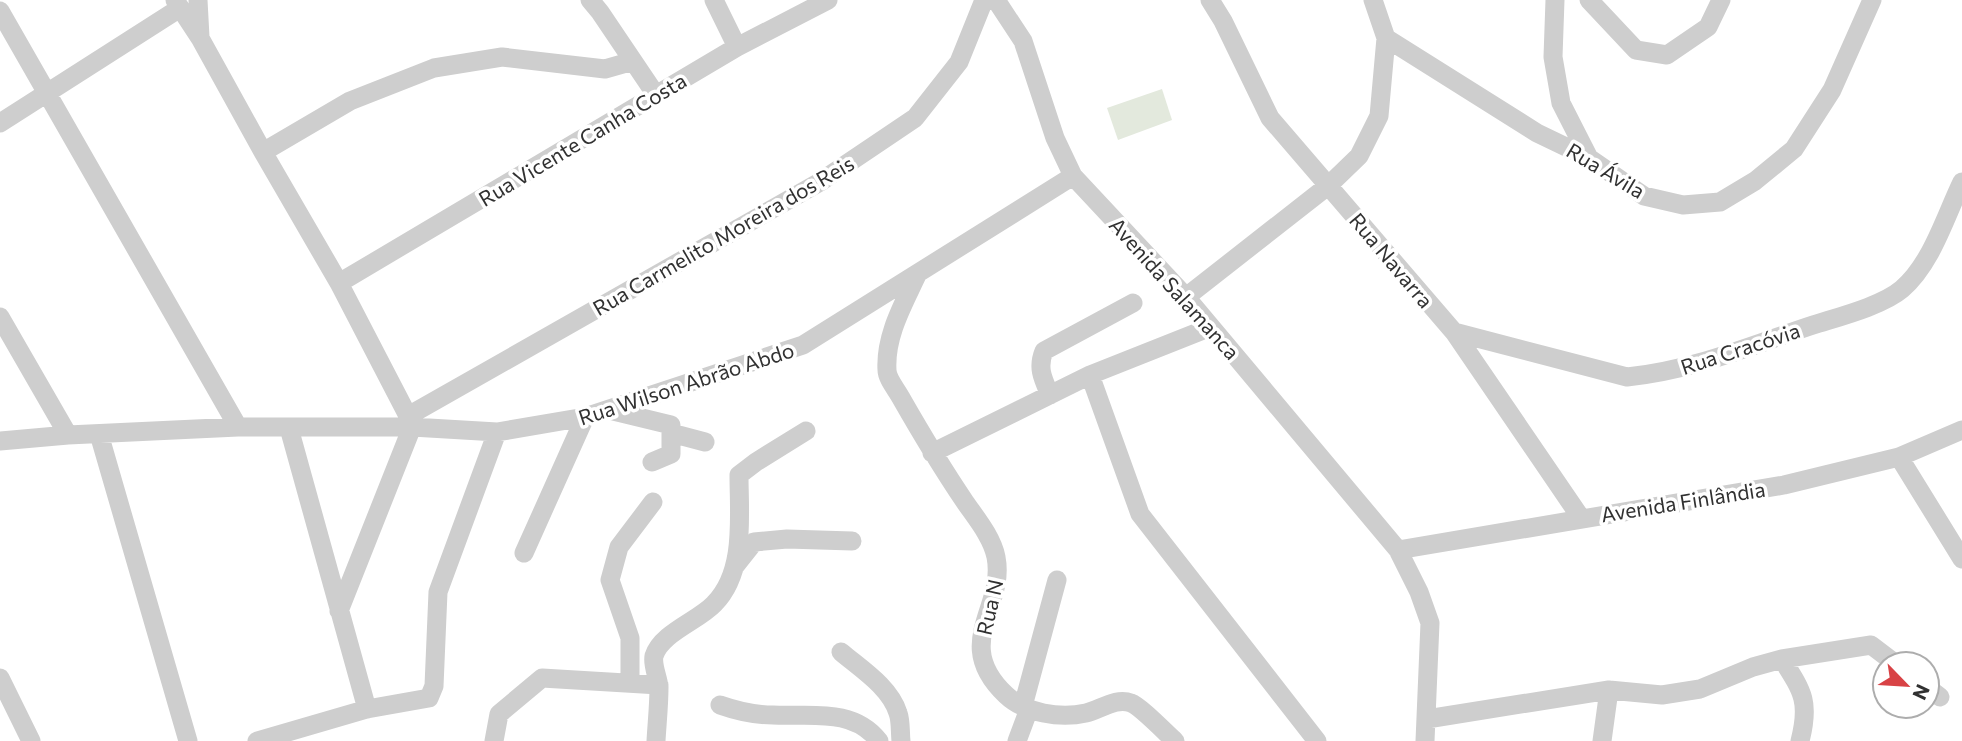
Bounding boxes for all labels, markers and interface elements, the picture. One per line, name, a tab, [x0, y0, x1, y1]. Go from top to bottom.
street label: Rua Vicente Canha Costa	[474, 67, 690, 211]
street label: Rua Ávila	[1562, 137, 1650, 203]
street label: Rua Carmelito Moreira dos Reis	[588, 150, 858, 320]
street label: Rua Navarra	[1345, 207, 1439, 313]
street label: Avenida Salamanca	[1105, 212, 1245, 364]
street label: Rua Cracóvia	[1677, 317, 1803, 379]
street label: Rua Wilson Abrão Abdo	[575, 336, 797, 430]
street label: Avenida Finlândia	[1599, 476, 1767, 526]
street label: Rua N	[970, 577, 1008, 637]
north arrow	[1871, 650, 1941, 720]
text: N	[1908, 681, 1935, 704]

